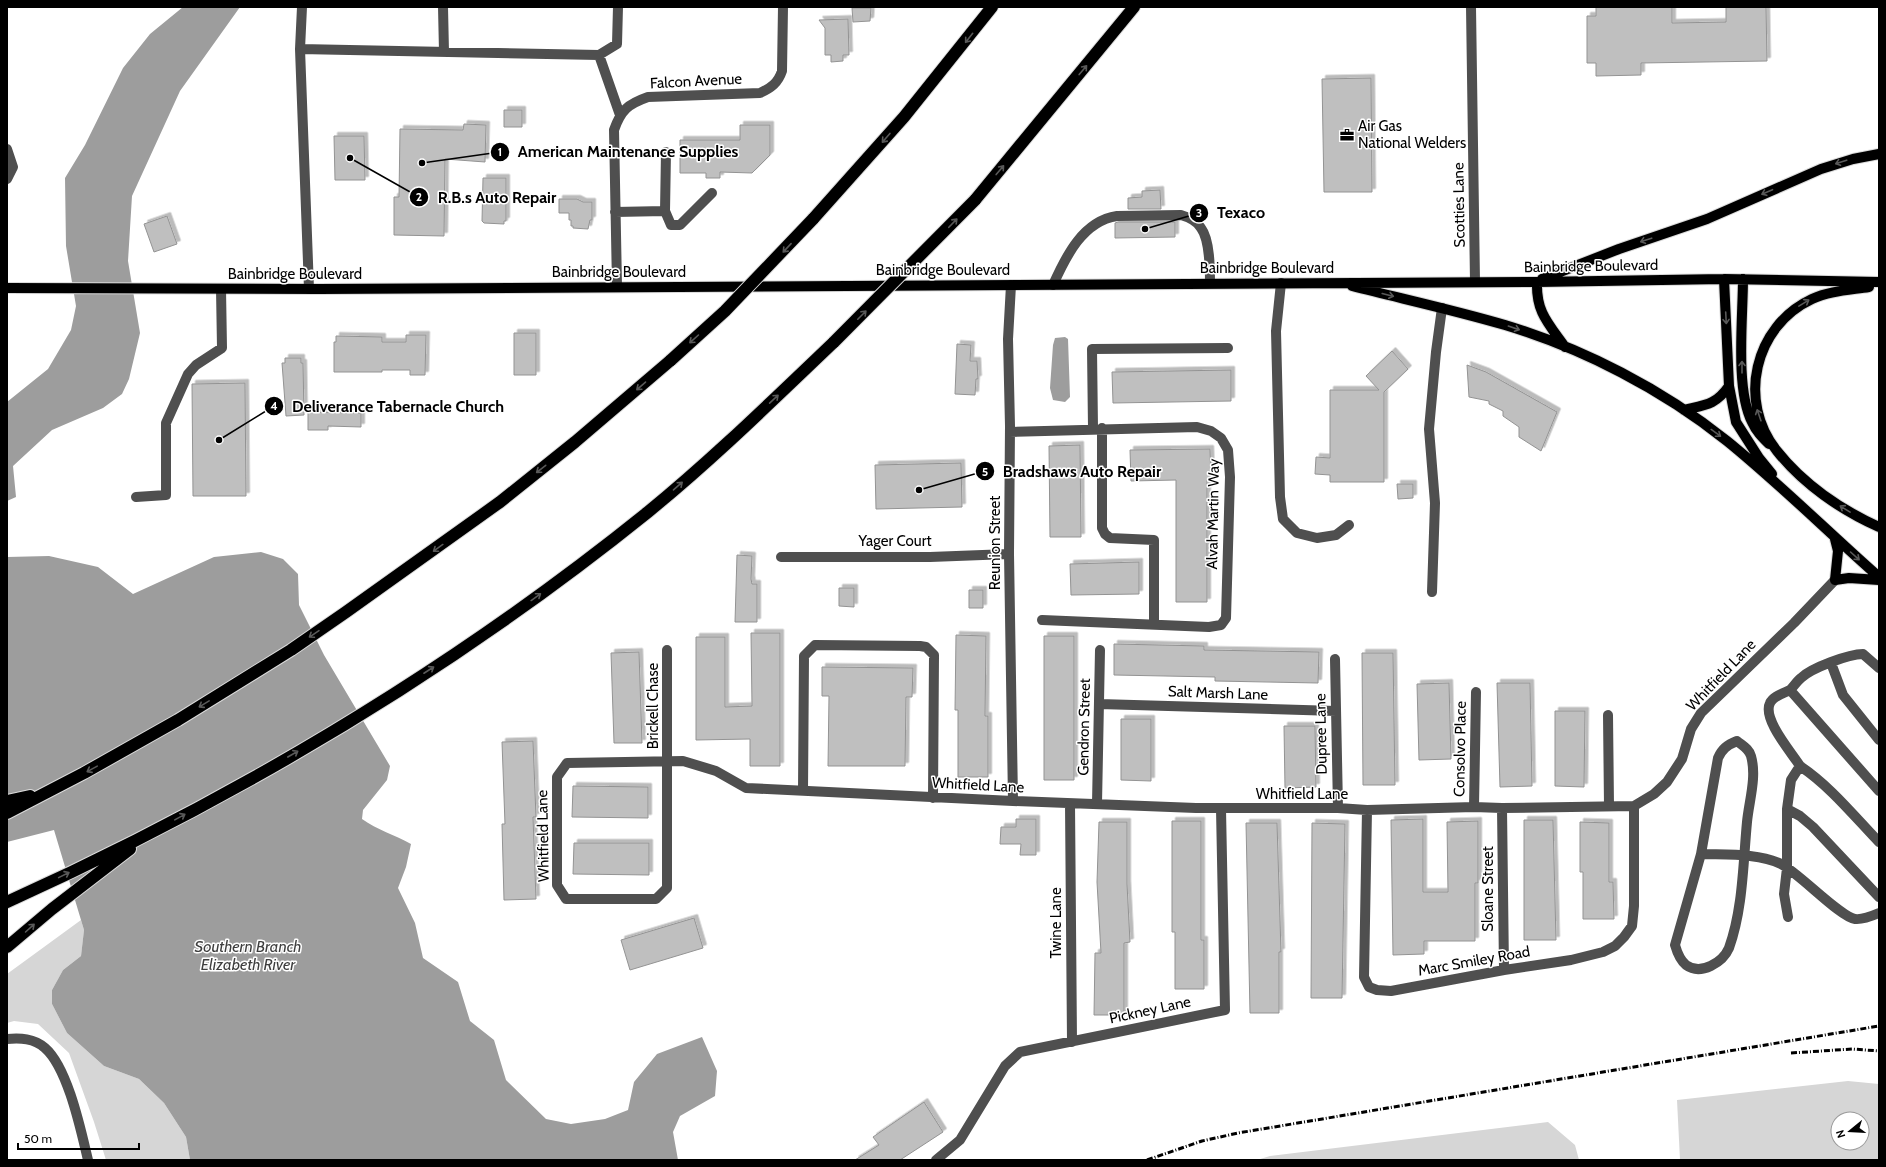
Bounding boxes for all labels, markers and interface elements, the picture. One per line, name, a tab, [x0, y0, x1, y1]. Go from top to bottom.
one-way arrow	[964, 32, 973, 43]
one-way arrow	[1078, 64, 1087, 75]
street label: Falcon Avenue	[650, 70, 743, 92]
place label: Air Gas National Welders	[1358, 117, 1466, 152]
office icon: Air Gas National Welders	[1339, 127, 1355, 143]
one-way arrow	[882, 133, 891, 143]
callout: American Maintenance Supplies	[490, 138, 746, 166]
text: American Maintenance Supplies	[518, 142, 738, 161]
text: 1	[498, 144, 502, 159]
one-way arrow	[1835, 159, 1847, 167]
street label: Scotties Lane	[1449, 162, 1469, 248]
one-way arrow	[995, 165, 1004, 175]
callout: R.B.s Auto Repair	[409, 183, 564, 211]
text: R.B.s Auto Repair	[438, 188, 557, 207]
text: 2	[416, 189, 422, 204]
one-way arrow	[1761, 189, 1773, 196]
callout: Texaco	[1189, 199, 1273, 227]
text: Texaco	[1217, 203, 1265, 222]
text: 3	[1196, 205, 1202, 220]
one-way arrow	[949, 218, 958, 228]
one-way arrow	[1640, 237, 1653, 244]
one-way arrow	[782, 243, 791, 253]
street label: Bainbridge Boulevard	[1524, 256, 1658, 276]
street label: Bainbridge Boulevard	[1200, 259, 1334, 277]
street label: Bainbridge Boulevard	[876, 261, 1010, 279]
street label: Bainbridge Boulevard	[552, 263, 686, 281]
street label: Bainbridge Boulevard	[228, 265, 362, 283]
one-way arrow	[1381, 292, 1394, 299]
one-way arrow	[1798, 299, 1810, 307]
one-way arrow	[857, 310, 867, 320]
one-way arrow	[1722, 311, 1729, 324]
one-way arrow	[1507, 325, 1520, 332]
one-way arrow	[689, 335, 699, 344]
one-way arrow	[1738, 361, 1746, 374]
one-way arrow	[636, 381, 646, 390]
callout: Deliverance Tabernacle Church	[264, 392, 512, 420]
one-way arrow	[769, 394, 780, 403]
text: Deliverance Tabernacle Church	[292, 397, 504, 416]
text: 4	[270, 398, 278, 413]
one-way arrow	[1755, 408, 1762, 421]
one-way arrow	[1710, 429, 1721, 437]
callout: Bradshaws Auto Repair	[975, 457, 1170, 485]
street label: Alvah Martin Way	[1203, 458, 1223, 569]
text: Bradshaws Auto Repair	[1003, 462, 1162, 481]
text: 5	[982, 464, 988, 479]
one-way arrow	[536, 465, 547, 473]
one-way arrow	[673, 481, 683, 490]
street label: Reunion Street	[986, 496, 1004, 590]
one-way arrow	[1839, 504, 1851, 512]
street label: Yager Court	[858, 532, 931, 550]
one-way arrow	[432, 544, 443, 552]
one-way arrow	[1850, 551, 1860, 561]
one-way arrow	[530, 593, 541, 601]
one-way arrow	[309, 630, 320, 638]
street label: Whitfield Lane	[1682, 635, 1760, 714]
street label: Brickell Chase	[644, 662, 662, 749]
one-way arrow	[423, 666, 434, 674]
street label: Gendron Street	[1074, 678, 1094, 776]
street label: Salt Marsh Lane	[1168, 682, 1269, 704]
street label: Dupree Lane	[1311, 693, 1331, 775]
one-way arrow	[198, 700, 210, 708]
street label: Consolvo Place	[1450, 701, 1470, 797]
one-way arrow	[287, 750, 299, 758]
one-way arrow	[86, 766, 98, 773]
street label: Whitfield Lane	[931, 774, 1025, 796]
street label: Whitfield Lane	[1256, 785, 1348, 803]
street label: Whitfield Lane	[533, 789, 553, 882]
one-way arrow	[174, 813, 186, 821]
street label: Sloane Street	[1479, 846, 1497, 932]
one-way arrow	[57, 871, 69, 878]
street label: Twine Lane	[1047, 887, 1065, 959]
one-way arrow	[24, 924, 35, 933]
water label: Southern Branch Elizabeth River	[195, 937, 301, 974]
street label: Marc Smiley Road	[1417, 942, 1531, 980]
street label: Pickney Lane	[1108, 993, 1193, 1027]
north arrow	[1830, 1111, 1870, 1151]
scale bar	[18, 1125, 139, 1151]
text: N	[1833, 1128, 1848, 1140]
text: 50 m	[24, 1131, 52, 1146]

